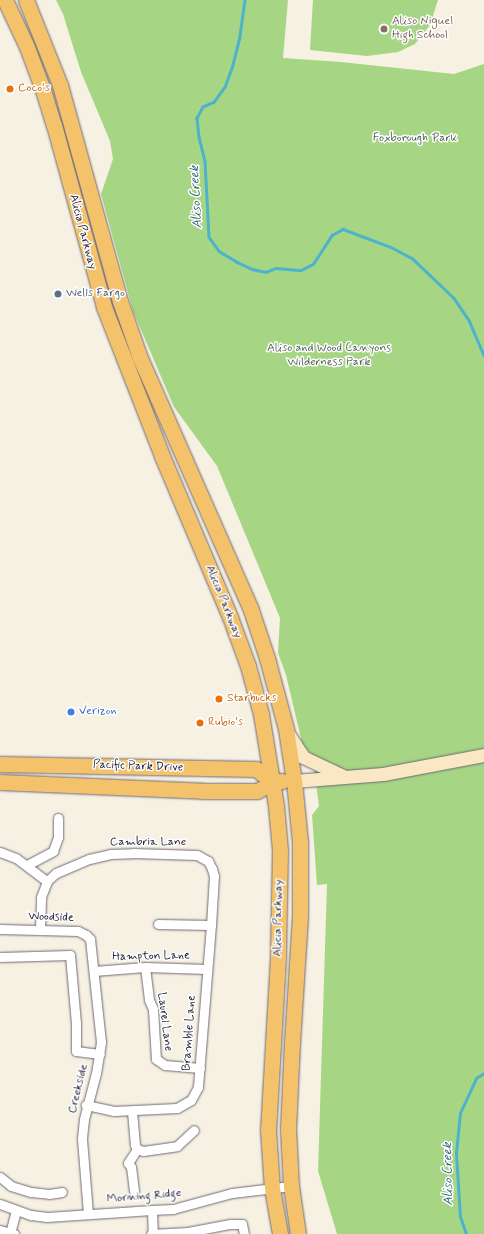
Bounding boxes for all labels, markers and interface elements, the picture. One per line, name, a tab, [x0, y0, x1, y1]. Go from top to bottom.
place label: Aliso Niguel High School	[392, 15, 449, 43]
marker: Aliso Niguel High School	[379, 24, 389, 34]
place label: Coco's	[18, 82, 50, 96]
marker: Coco's	[5, 84, 15, 94]
park label: Foxborough Park	[374, 132, 456, 146]
water label: Aliso Creek	[188, 165, 206, 229]
street label: Alicia Parkway	[65, 194, 99, 270]
place label: Wells Fargo	[66, 287, 124, 301]
marker: Wells Fargo	[53, 289, 63, 299]
park label: Aliso and Wood Canyons Wilderness Park	[268, 342, 390, 370]
street label: Alicia Parkway	[202, 564, 244, 640]
place label: Starbucks	[227, 692, 276, 706]
marker: Starbucks	[214, 694, 224, 704]
place label: Verizon	[79, 705, 116, 719]
marker: Verizon	[66, 707, 76, 717]
place label: Rubio's	[208, 716, 243, 730]
marker: Rubio's	[195, 718, 205, 728]
street label: Pacific Park Drive	[93, 758, 183, 776]
street label: Cambria Lane	[110, 836, 186, 850]
street label: Alicia Parkway	[271, 880, 287, 956]
street label: Woodside	[28, 910, 74, 926]
street label: Hampton Lane	[112, 949, 190, 965]
street label: Laurel Lane	[153, 992, 175, 1052]
street label: Bramble Lane	[180, 995, 200, 1071]
street label: Creekside	[66, 1063, 92, 1115]
water label: Aliso Creek	[441, 1142, 457, 1206]
street label: Morning Ridge	[106, 1187, 182, 1207]

